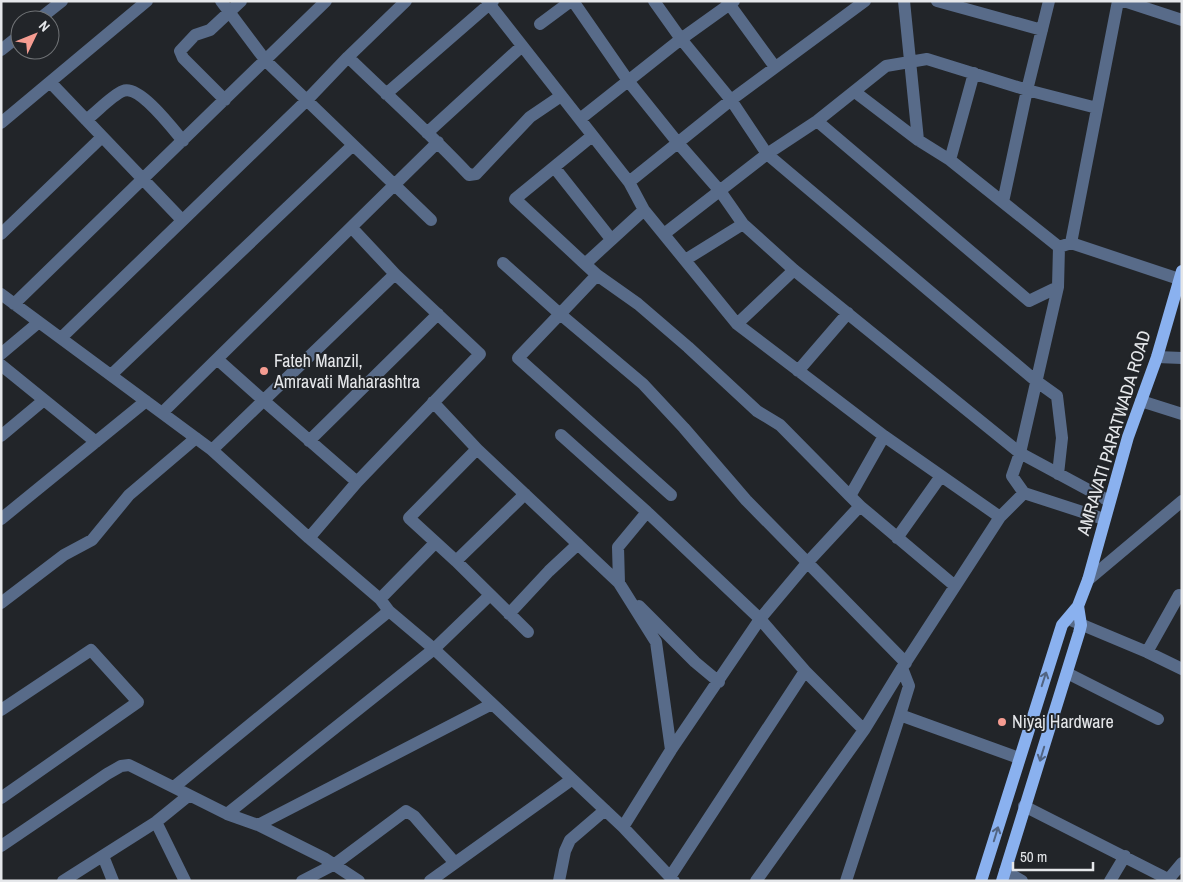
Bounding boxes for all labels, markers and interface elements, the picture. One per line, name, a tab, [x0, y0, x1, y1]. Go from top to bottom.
north arrow	[10, 10, 60, 60]
text: N	[35, 17, 54, 35]
street label: AMRAVATI PARATWADA ROAD	[1070, 327, 1157, 539]
place label: Fateh Manzil, Amravati Maharashtra	[273, 348, 420, 394]
marker: Fateh Manzil, Amravati Maharashtra	[258, 365, 270, 377]
one-way arrow	[1040, 671, 1050, 687]
place label: Niyaj Hardware	[1012, 709, 1114, 734]
marker: Niyaj Hardware	[996, 716, 1008, 728]
one-way arrow	[1037, 746, 1046, 761]
one-way arrow	[991, 827, 1001, 843]
scale bar	[1013, 840, 1093, 872]
text: 50 m	[1020, 846, 1047, 867]

